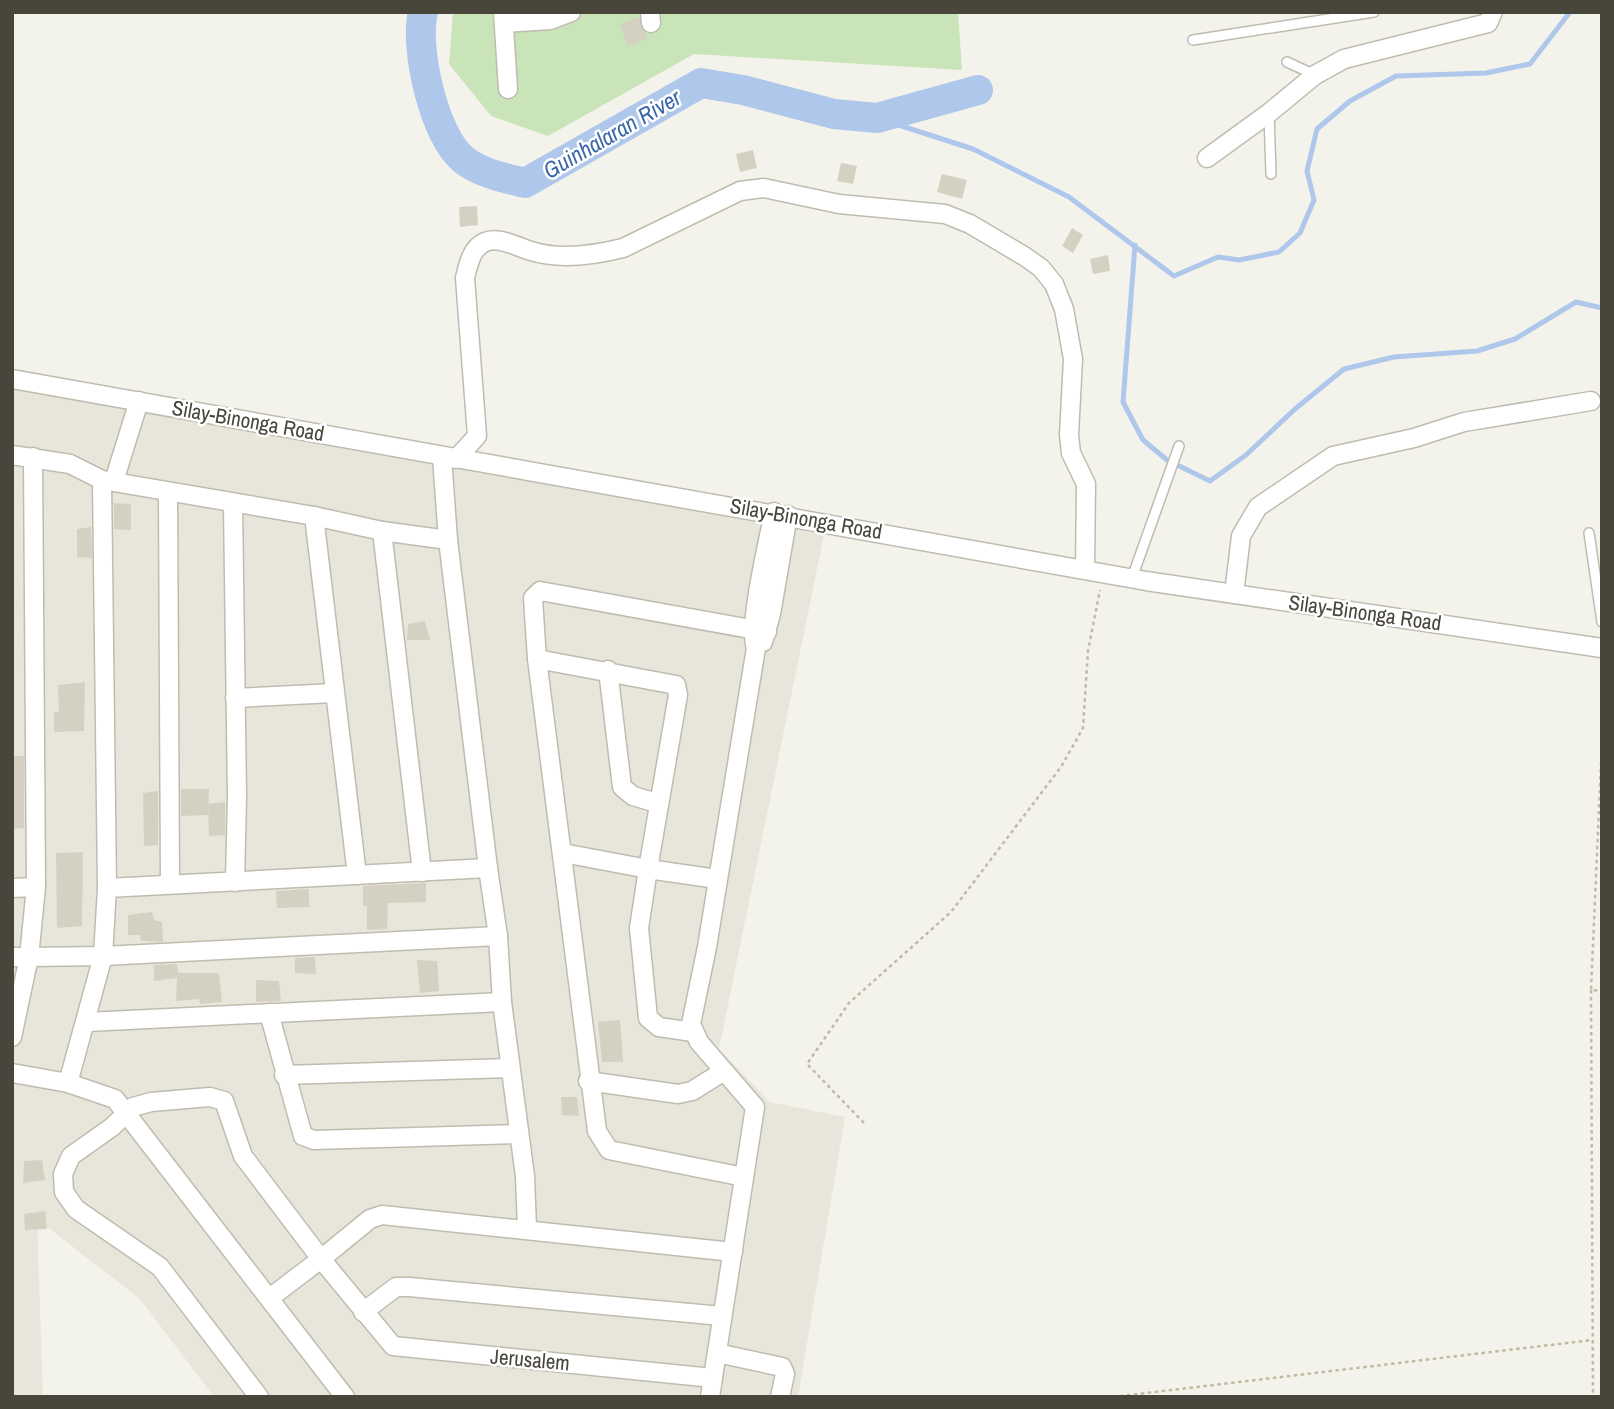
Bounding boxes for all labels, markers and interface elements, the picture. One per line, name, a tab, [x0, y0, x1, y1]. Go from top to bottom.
water label: Guinhalaran River	[537, 81, 687, 186]
street label: Silay-Binonga Road	[170, 393, 326, 448]
street label: Silay-Binonga Road	[728, 491, 884, 546]
street label: Silay-Binonga Road	[1287, 587, 1443, 638]
street label: Jerusalem	[489, 1342, 571, 1377]

